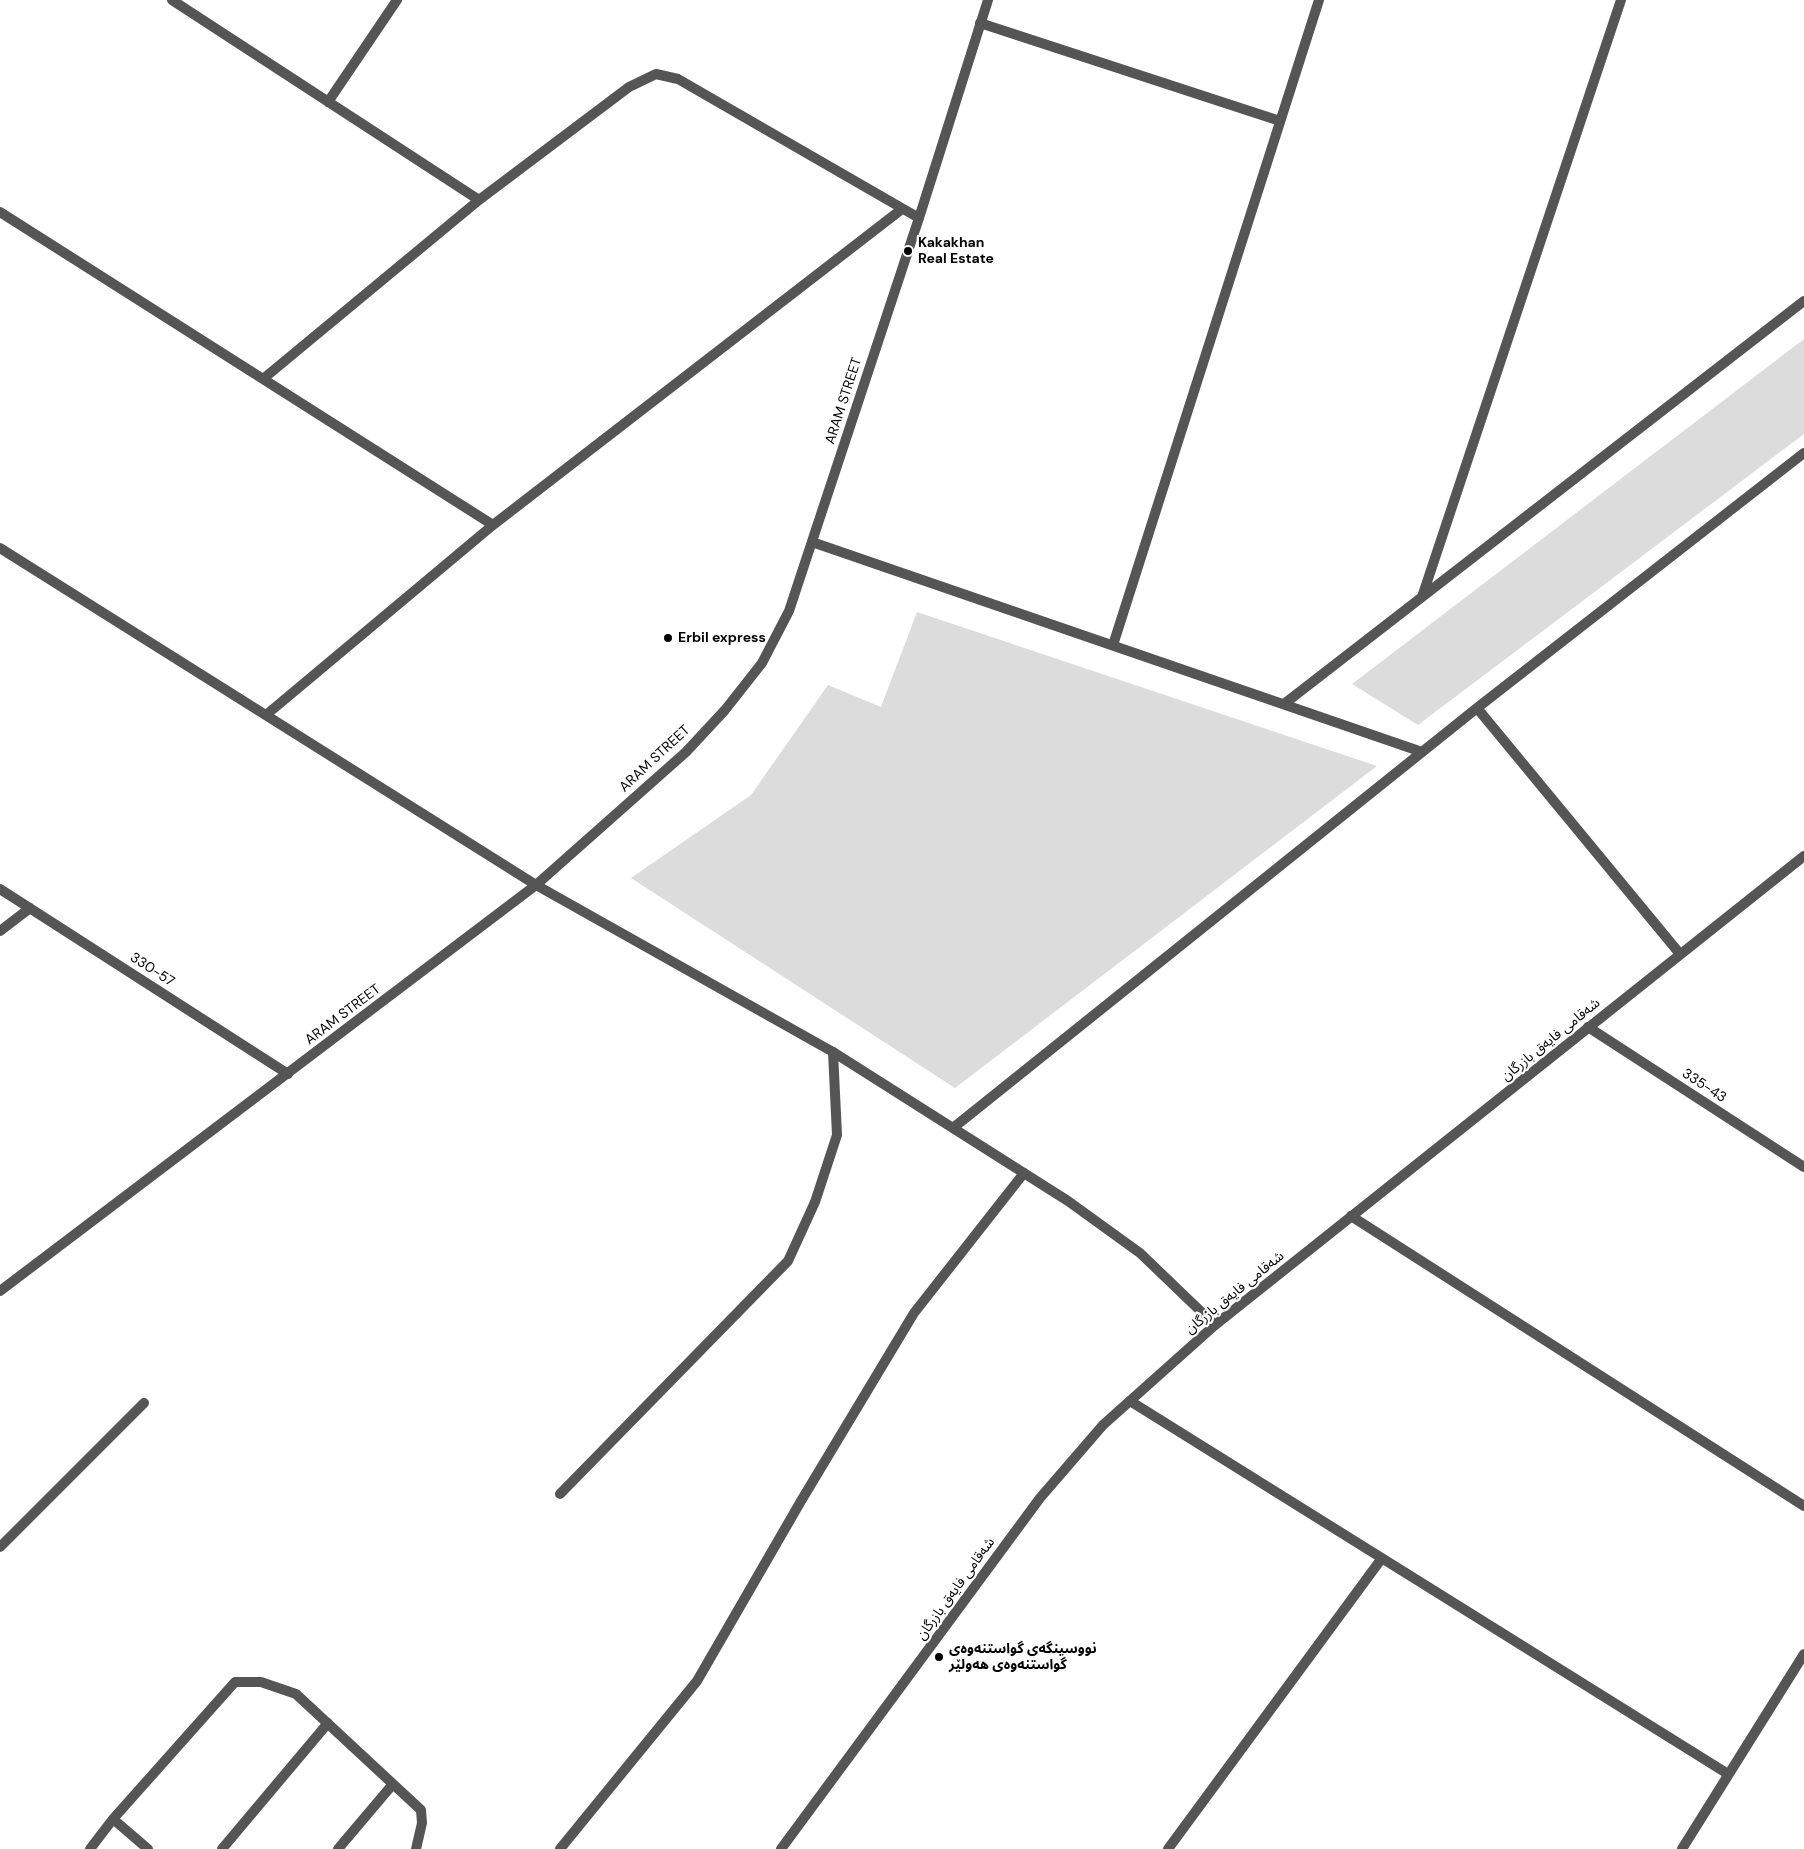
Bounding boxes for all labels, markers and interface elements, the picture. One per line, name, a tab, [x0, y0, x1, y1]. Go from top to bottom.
place label: Kakakhan Real Estate	[918, 235, 994, 268]
marker: Kakakhan Real Estate	[902, 245, 914, 257]
street label: ARAM STREET	[822, 356, 866, 446]
place label: Erbil express	[678, 630, 766, 646]
marker: Erbil express	[662, 632, 674, 644]
street label: ARAM STREET	[616, 722, 694, 796]
street label: 330-57	[127, 949, 177, 991]
street label: ARAM STREET	[302, 981, 384, 1049]
street label: شەقامی فایەق بازرگان	[1498, 995, 1604, 1085]
street label: 335-43	[1679, 1065, 1729, 1107]
street label: شەقامی فایەق بازرگان	[1182, 1248, 1288, 1338]
street label: شەقامی فایەق بازرگان	[913, 1535, 999, 1643]
place label: نووسینگەی گواستنەوەی گواستنەوەی هەولێر	[949, 1641, 1097, 1674]
marker: نووسینگەی گواستنەوەی گواستنەوەی هەولێر	[933, 1651, 945, 1663]

